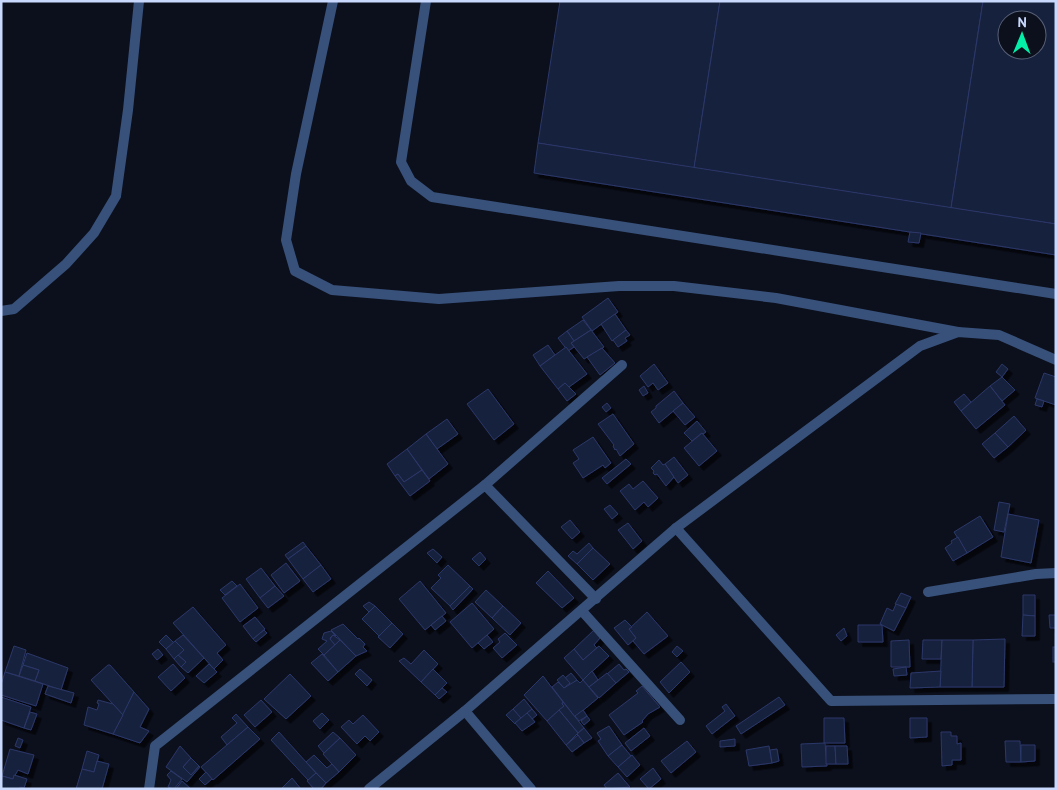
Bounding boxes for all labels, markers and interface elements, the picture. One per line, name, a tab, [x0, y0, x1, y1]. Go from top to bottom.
north arrow	[997, 10, 1047, 60]
text: N	[1017, 13, 1027, 31]

